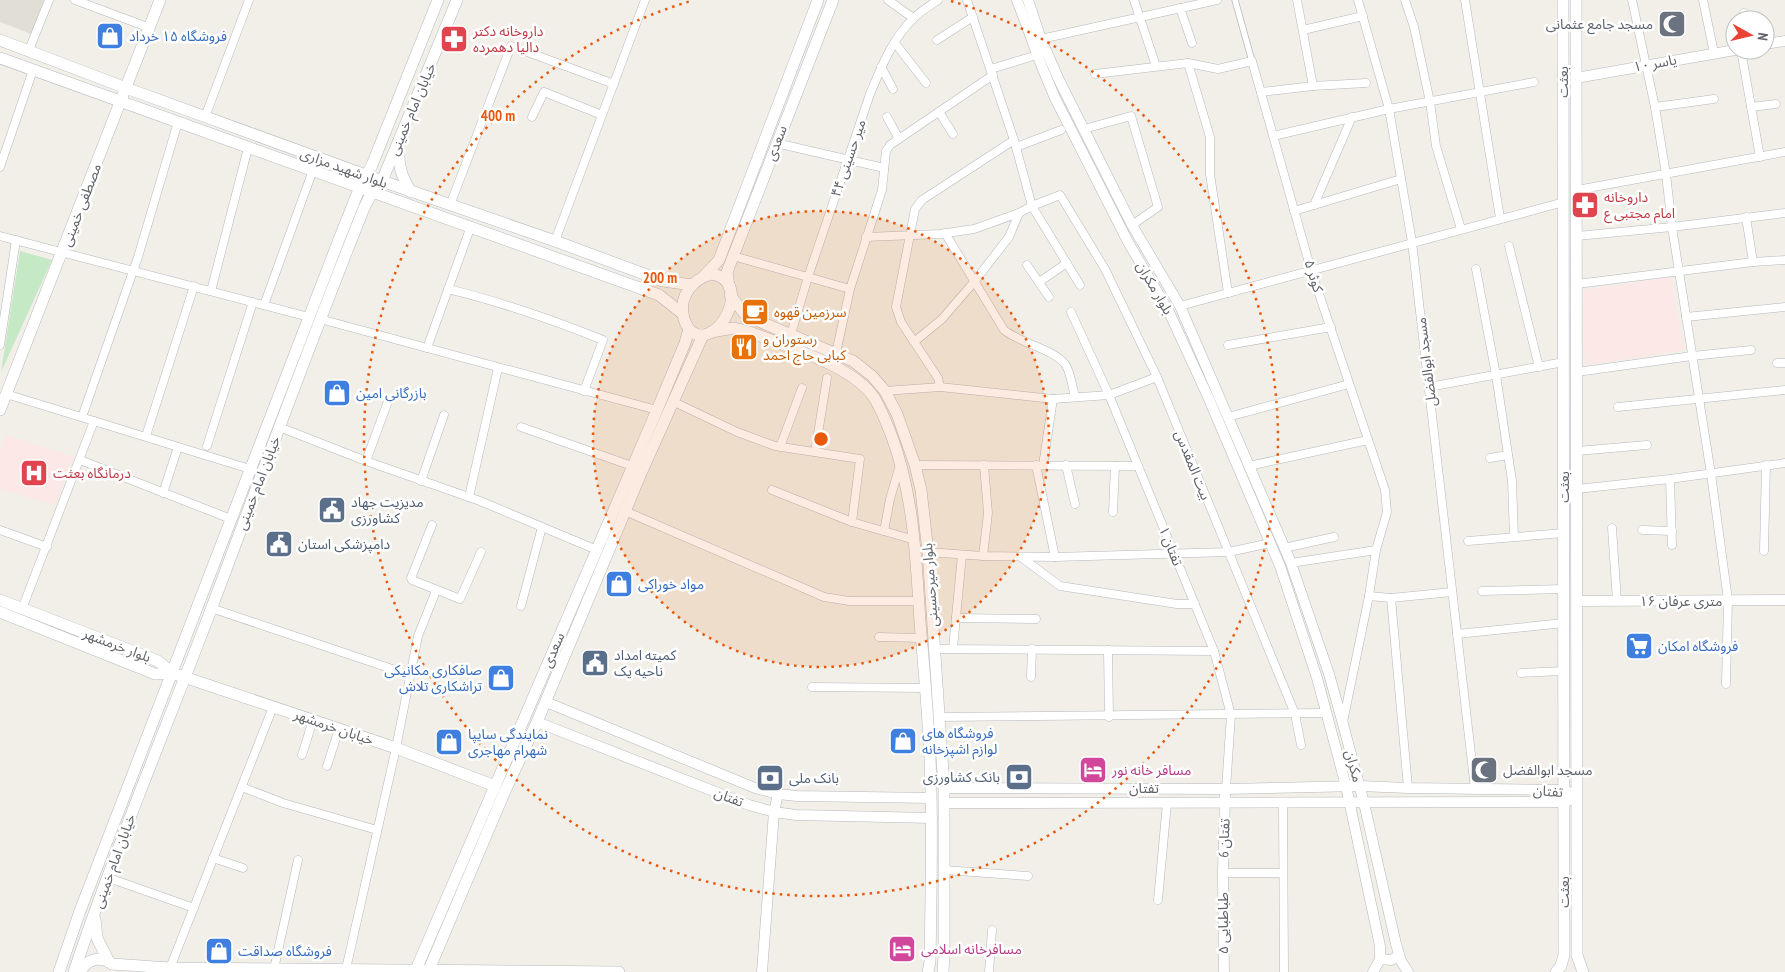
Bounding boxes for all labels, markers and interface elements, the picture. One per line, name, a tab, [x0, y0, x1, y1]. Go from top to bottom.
mosque icon: مسجد جامع عثمانی	[1657, 9, 1687, 39]
north arrow	[1725, 10, 1775, 60]
place label: مسجد جامع عثمانی	[1546, 15, 1653, 35]
shop icon: فروشگاه ۱۵ خرداد	[95, 21, 125, 51]
place label: داروخانه دکتر دالیا دهمرده	[472, 22, 544, 56]
pharmacy icon: داروخانه دکتر دالیا دهمرده	[439, 24, 469, 54]
place label: فروشگاه ۱۵ خرداد	[129, 27, 227, 45]
text: N	[1753, 32, 1772, 42]
street label: یاسر ۱۰	[1632, 50, 1678, 76]
street label: خیابان امام خمینی	[384, 60, 441, 159]
street label: بعثت	[1554, 66, 1572, 98]
text: 400 m	[481, 106, 515, 125]
street label: میر حسینی ۴۴	[826, 117, 870, 199]
street label: سعدی	[761, 123, 791, 163]
street label: بلوار شهید مزاری	[298, 144, 390, 192]
street label: مصطفی خمینی	[57, 161, 105, 249]
place label: داروخانه امام مجتبی ع	[1604, 188, 1675, 224]
pharmacy icon: داروخانه امام مجتبی ع	[1570, 190, 1600, 220]
street label: کوثر ۵	[1300, 257, 1328, 295]
street label: بلوار مکران	[1133, 258, 1178, 318]
text: 200 m	[643, 268, 677, 287]
cafe icon: سرزمین قهوه	[740, 297, 770, 327]
place label: سرزمین قهوه	[774, 303, 847, 321]
street label: مسجد ابوالفضل	[1412, 316, 1440, 408]
place label: رستوران و کبابی حاج احمد	[763, 330, 846, 366]
restaurant icon: رستوران و کبابی حاج احمد	[729, 332, 759, 362]
shop icon: بازرگانی امین	[322, 378, 352, 408]
place label: بازرگانی امین	[356, 384, 427, 402]
street label: بیت المقدس	[1171, 427, 1215, 503]
centre of rings	[812, 430, 830, 448]
street label: خیابان امام خمینی	[232, 434, 286, 533]
hospital icon: درمانگاه بعثت	[19, 458, 49, 488]
place label: درمانگاه بعثت	[53, 464, 131, 482]
street label: بعثت	[1555, 471, 1573, 503]
place label: مدیزیت جهاد کشاورزی	[351, 493, 424, 527]
public building icon: مدیزیت جهاد کشاورزی	[317, 495, 347, 525]
street label: تفتان ۱	[1155, 524, 1187, 568]
public building icon: دامپزشکی استان	[264, 529, 294, 559]
place label: دامپزشکی استان	[298, 535, 391, 554]
street label: بلوار میرحسینی	[918, 542, 942, 628]
shop icon: مواد خوراکی	[604, 569, 634, 599]
place label: مواد خوراکی	[638, 575, 704, 593]
street label: ۱۶ متری عرفان	[1640, 592, 1722, 610]
street label: بلوار خرمشهر	[80, 623, 154, 666]
street label: سعدی	[538, 630, 568, 670]
supermarket icon: فروشگاه امکان	[1624, 631, 1654, 661]
place label: فروشگاه امکان	[1658, 637, 1738, 655]
place label: کمیته امداد ناحیه یک	[614, 646, 676, 680]
public building icon: کمیته امداد ناحیه یک	[580, 648, 610, 678]
place label: صافکاری مکانیکی تراشکاری تلاش	[384, 661, 482, 695]
shop icon: صافکاری مکانیکی تراشکاری تلاش	[486, 663, 516, 693]
street label: خیابان خرمشهر	[291, 705, 376, 749]
place label: فروشگاه های لوازم اشپزخانه	[922, 724, 997, 760]
place label: نمایندگی سایپا شهرام مهاجری	[468, 725, 548, 761]
shop icon: فروشگاه های لوازم اشپزخانه	[888, 726, 918, 756]
shop icon: نمایندگی سایپا شهرام مهاجری	[434, 727, 464, 757]
street label: مکران	[1341, 748, 1367, 784]
hotel icon: مسافر خانه نور	[1078, 755, 1108, 785]
mosque icon: مسجد ابوالفضل	[1469, 755, 1499, 785]
place label: مسافر خانه نور	[1111, 761, 1191, 779]
place label: مسجد ابوالفضل	[1503, 761, 1593, 779]
bank icon: بانک کشاورزی	[1004, 762, 1034, 792]
bank icon: بانک ملی	[755, 763, 785, 793]
place label: بانک کشاورزی	[923, 768, 1000, 786]
place label: بانک ملی	[789, 769, 839, 787]
street label: تفتان	[1129, 779, 1159, 797]
street label: تفتان	[1532, 781, 1564, 801]
street label: تفتان	[712, 783, 746, 811]
street label: خیابان امام خمینی	[89, 811, 141, 911]
street label: تفتان 6	[1214, 818, 1234, 858]
street label: بعثت	[1555, 876, 1573, 908]
street label: طباطبایی ۵	[1214, 892, 1232, 954]
hotel icon: مسافرخانه اسلامی	[887, 934, 917, 964]
shop icon: فروشگاه صداقت	[204, 936, 234, 966]
place label: مسافرخانه اسلامی	[921, 940, 1022, 958]
place label: فروشگاه صداقت	[238, 942, 332, 960]

